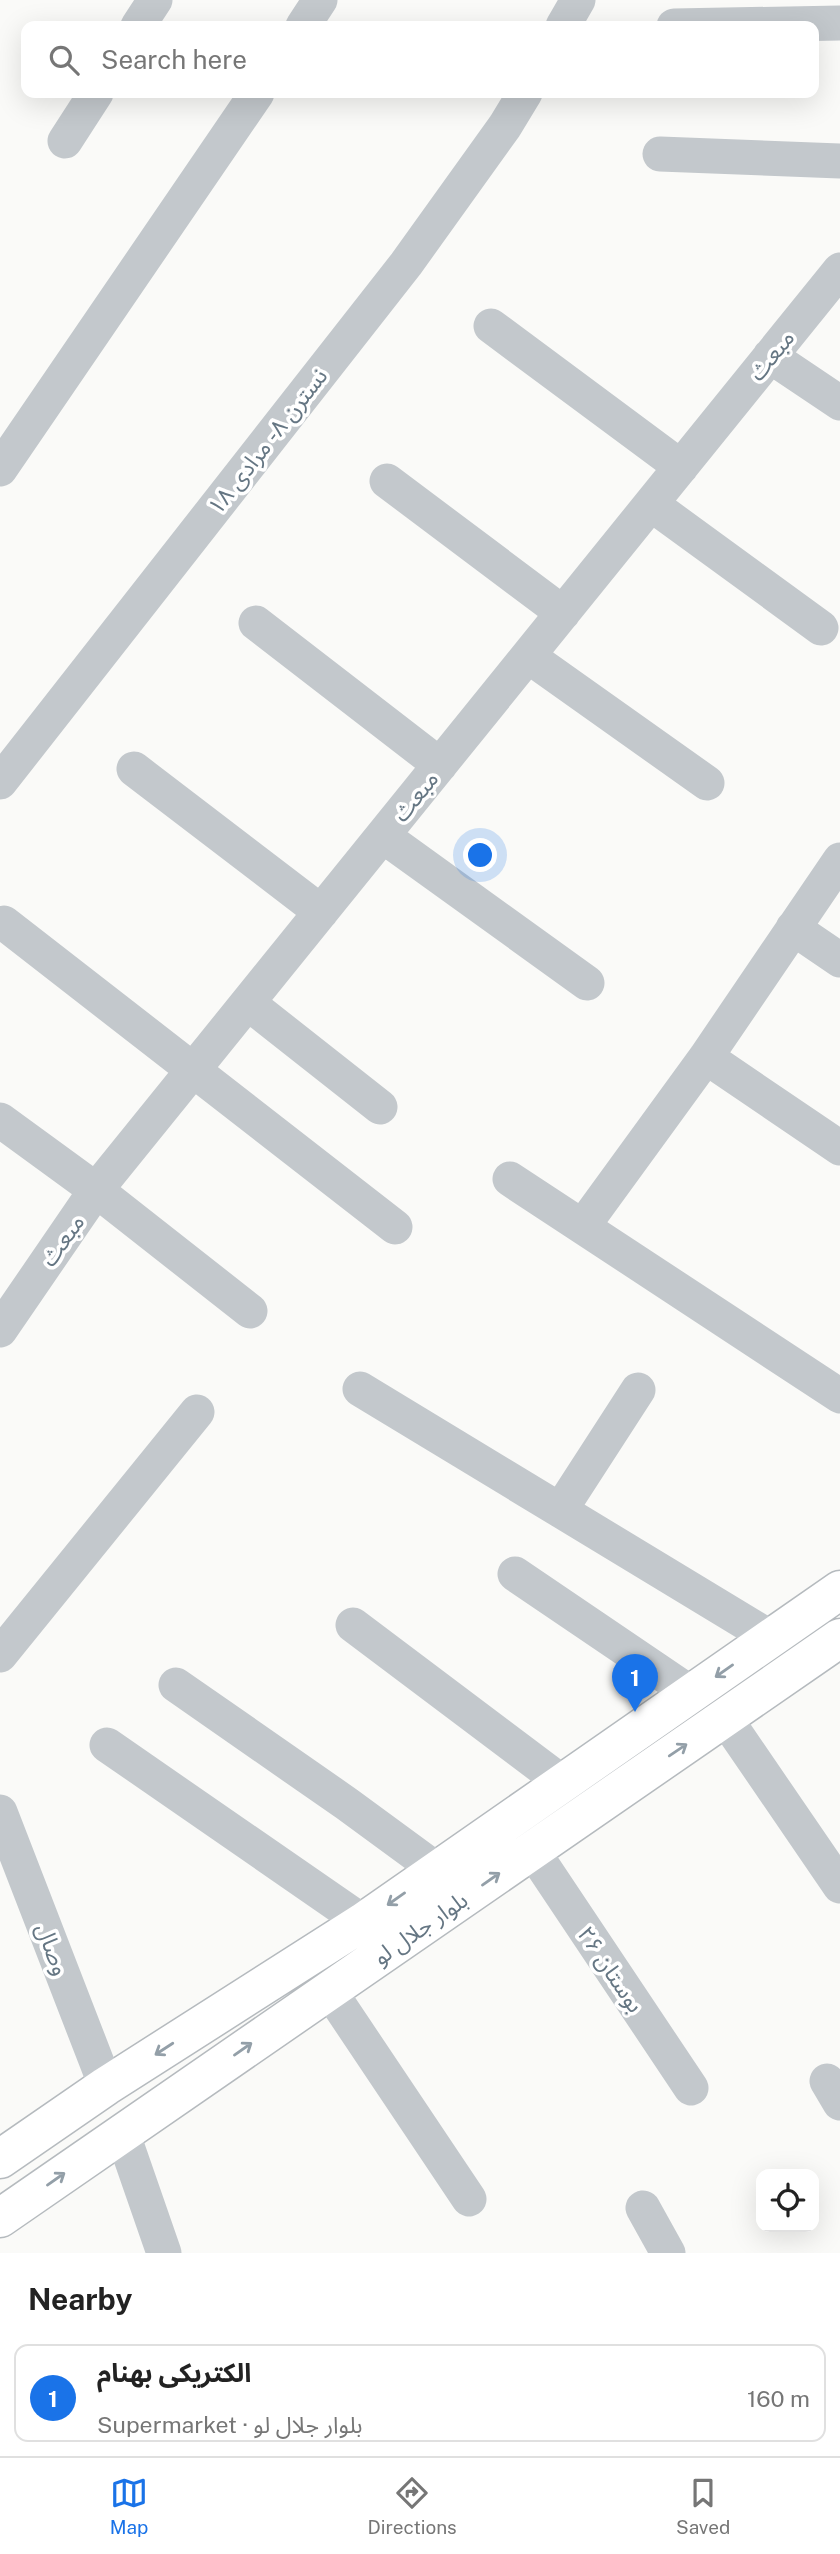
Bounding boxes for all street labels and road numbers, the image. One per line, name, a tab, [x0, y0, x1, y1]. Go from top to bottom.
street label: مبعث	[743, 324, 799, 386]
street label: نسترن ۸ - مرادی ۱۸	[202, 363, 333, 520]
street label: مبعث	[387, 765, 443, 827]
street label: مبعث	[35, 1209, 89, 1271]
street label: بلوار جلال لو	[368, 1886, 473, 1971]
street label: وصال	[30, 1919, 75, 1979]
street label: بوستان ۲۶	[572, 1921, 650, 2018]

